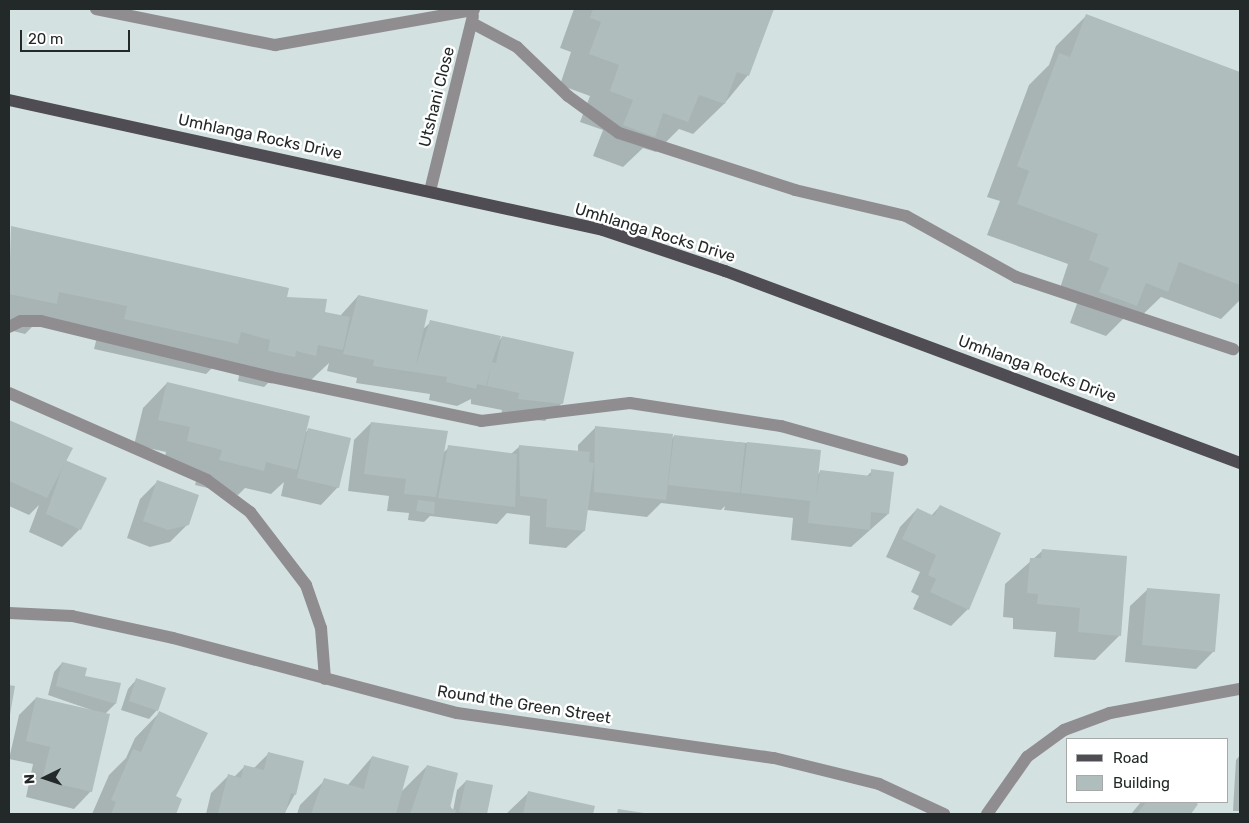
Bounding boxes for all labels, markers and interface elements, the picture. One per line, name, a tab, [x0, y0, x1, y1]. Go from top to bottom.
scale bar	[22, 20, 132, 52]
text: 20 m	[28, 30, 63, 48]
street label: Utshani Close	[415, 45, 459, 149]
street label: Umhlanga Rocks Drive	[176, 110, 344, 164]
street label: Umhlanga Rocks Drive	[572, 199, 738, 267]
street label: Umhlanga Rocks Drive	[955, 331, 1119, 407]
street label: Round the Green Street	[436, 682, 612, 728]
legend	[1066, 738, 1229, 803]
text: Road	[1113, 749, 1149, 767]
north arrow	[20, 753, 70, 803]
text: N	[21, 773, 38, 785]
text: Building	[1113, 774, 1170, 792]

